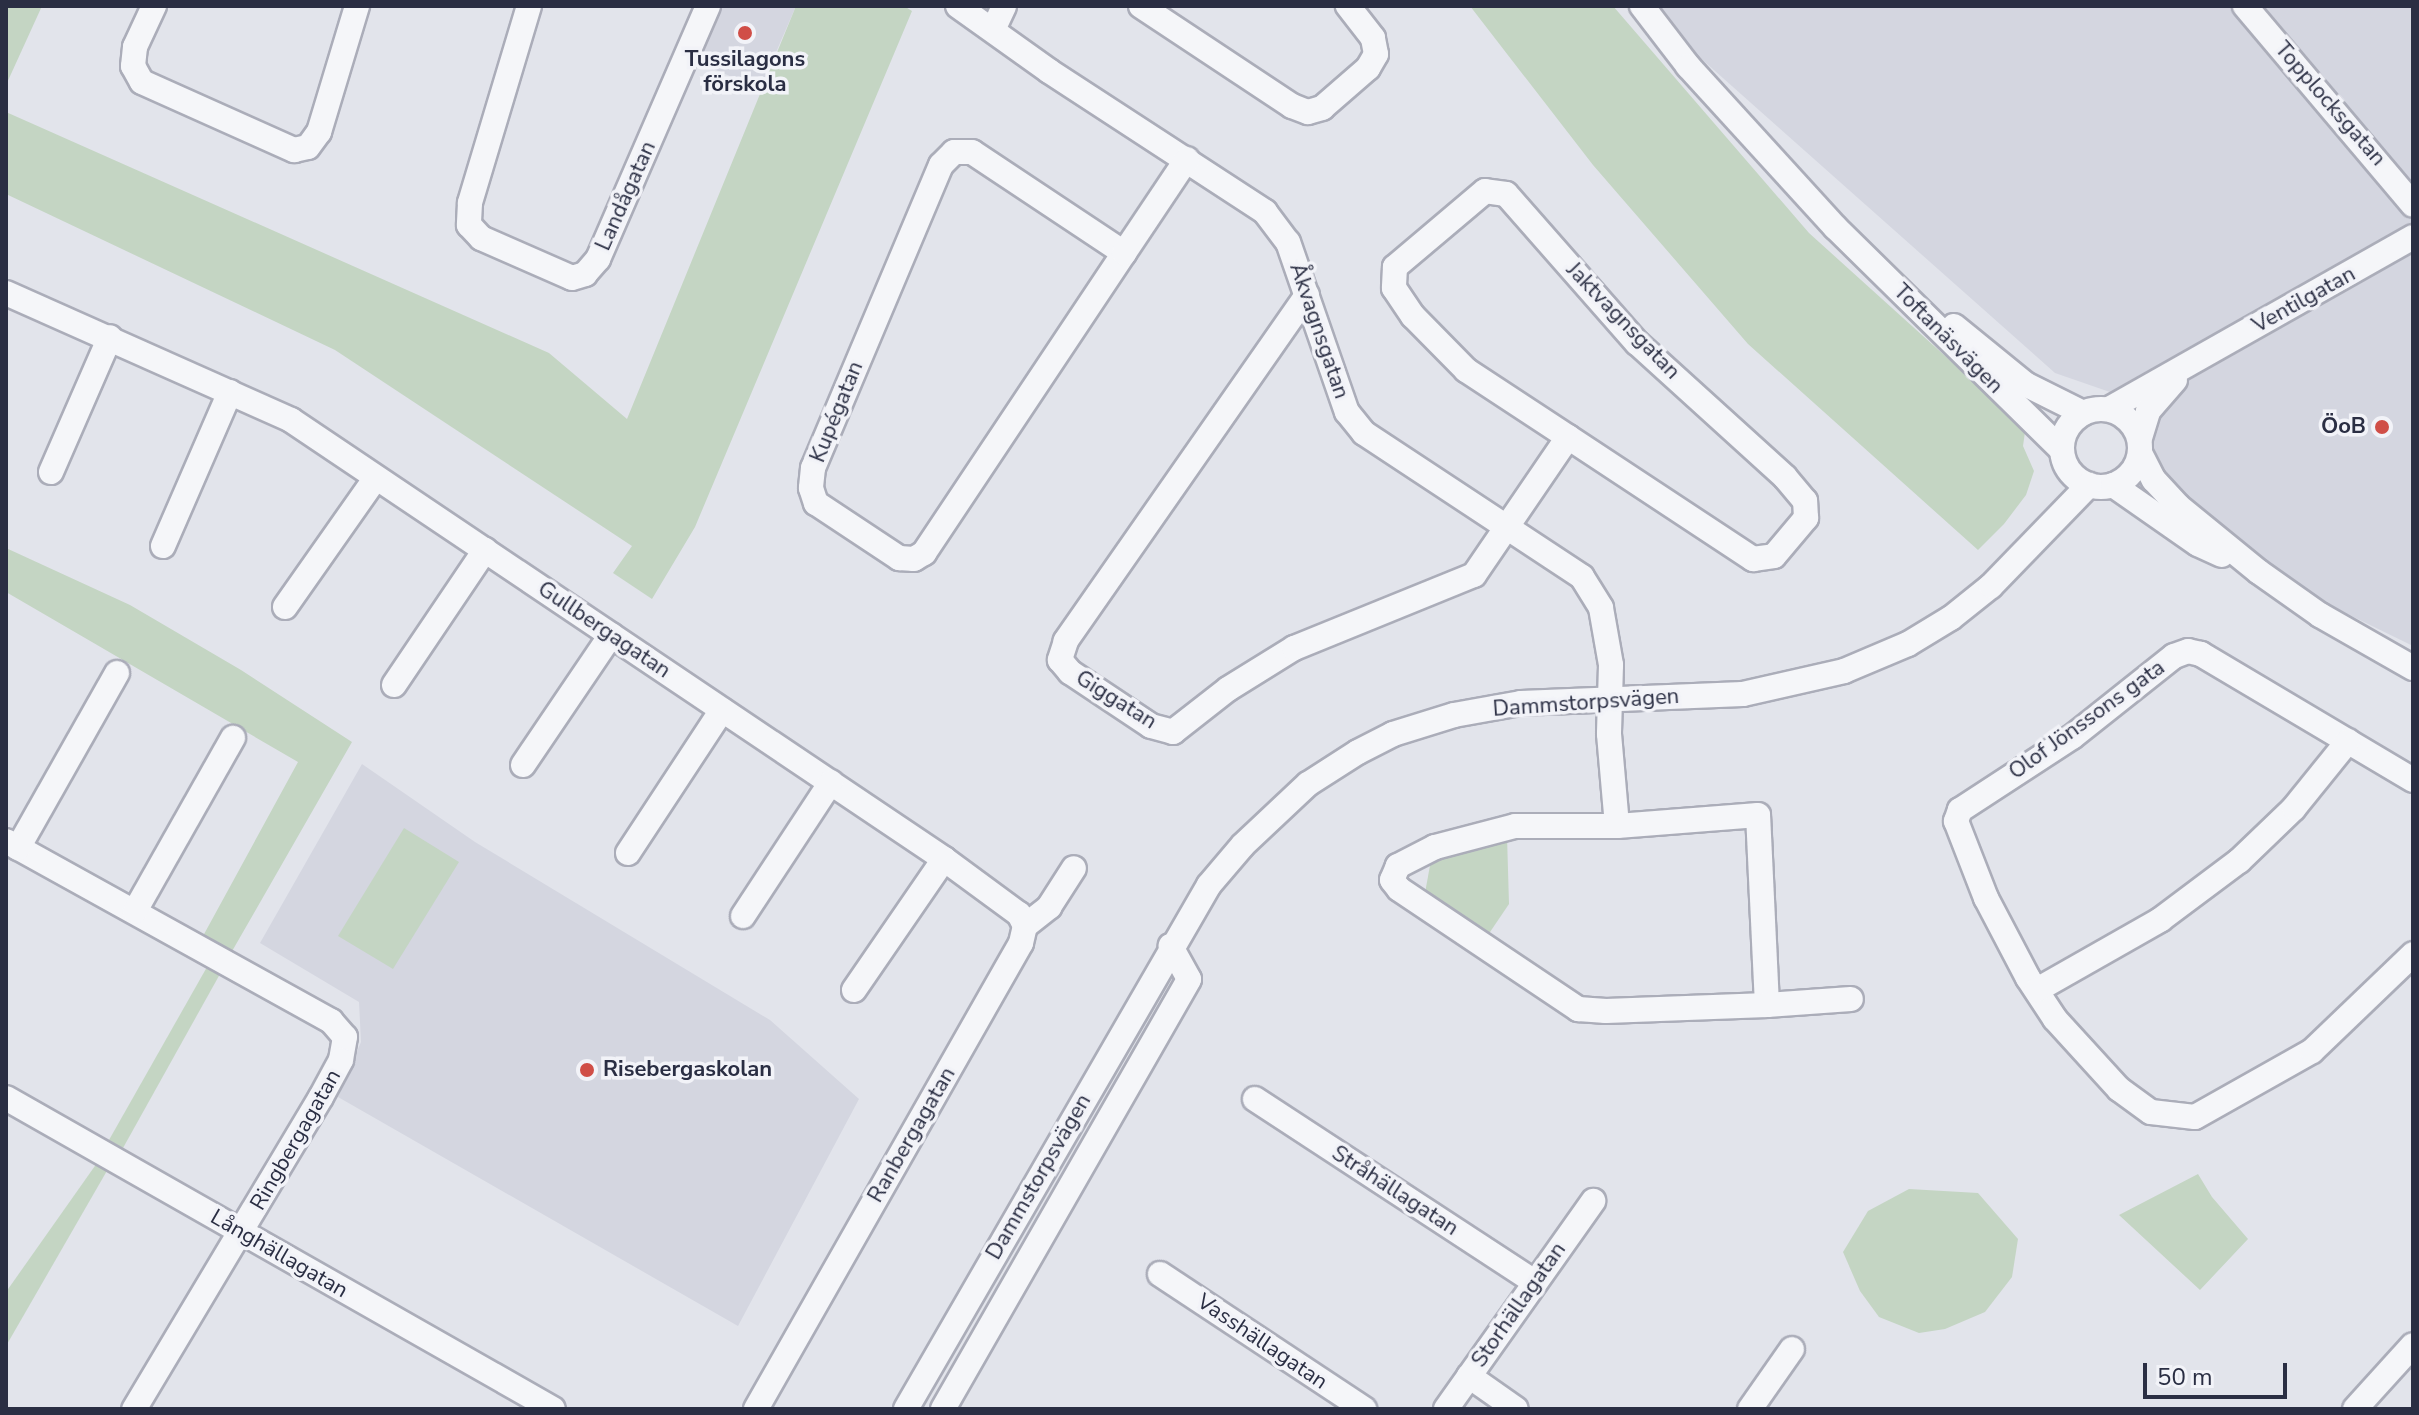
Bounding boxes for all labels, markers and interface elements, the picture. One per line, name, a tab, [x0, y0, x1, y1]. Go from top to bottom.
marker: Tussilagons förskola	[736, 24, 754, 42]
street label: Topplocksgatan	[2269, 36, 2391, 172]
place label: Tussilagons förskola	[685, 46, 805, 98]
street label: Landågatan	[590, 137, 662, 255]
street label: Jaktvagnsgatan	[1561, 257, 1685, 385]
street label: Åkvagnsgatan	[1283, 260, 1355, 402]
street label: Ventilgatan	[2248, 261, 2360, 339]
street label: Toftanäsvägen	[1888, 279, 2008, 399]
street label: Kupégatan	[805, 358, 869, 466]
place label: ÖoB	[2321, 414, 2366, 440]
marker: ÖoB	[2373, 418, 2391, 436]
street label: Gullbergagatan	[533, 576, 675, 684]
street label: Olof Jönssons gata	[2004, 655, 2170, 785]
street label: Giggatan	[1071, 665, 1161, 735]
street label: Dammstorpsvägen	[1492, 683, 1680, 723]
place label: Risebergaskolan	[603, 1057, 772, 1083]
marker: Risebergaskolan	[578, 1061, 596, 1079]
street label: Ranbergagatan	[863, 1063, 961, 1207]
street label: Ringbergagatan	[245, 1065, 347, 1215]
street label: Dammstorpsvägen	[981, 1089, 1097, 1265]
street label: Stråhällagatan	[1327, 1140, 1463, 1242]
street label: Långhällagatan	[206, 1204, 352, 1304]
street label: Storhällagatan	[1466, 1237, 1572, 1373]
street label: Vasshällagatan	[1192, 1289, 1332, 1395]
scale bar	[2147, 1347, 2291, 1397]
text: 50 m	[2157, 1361, 2213, 1393]

